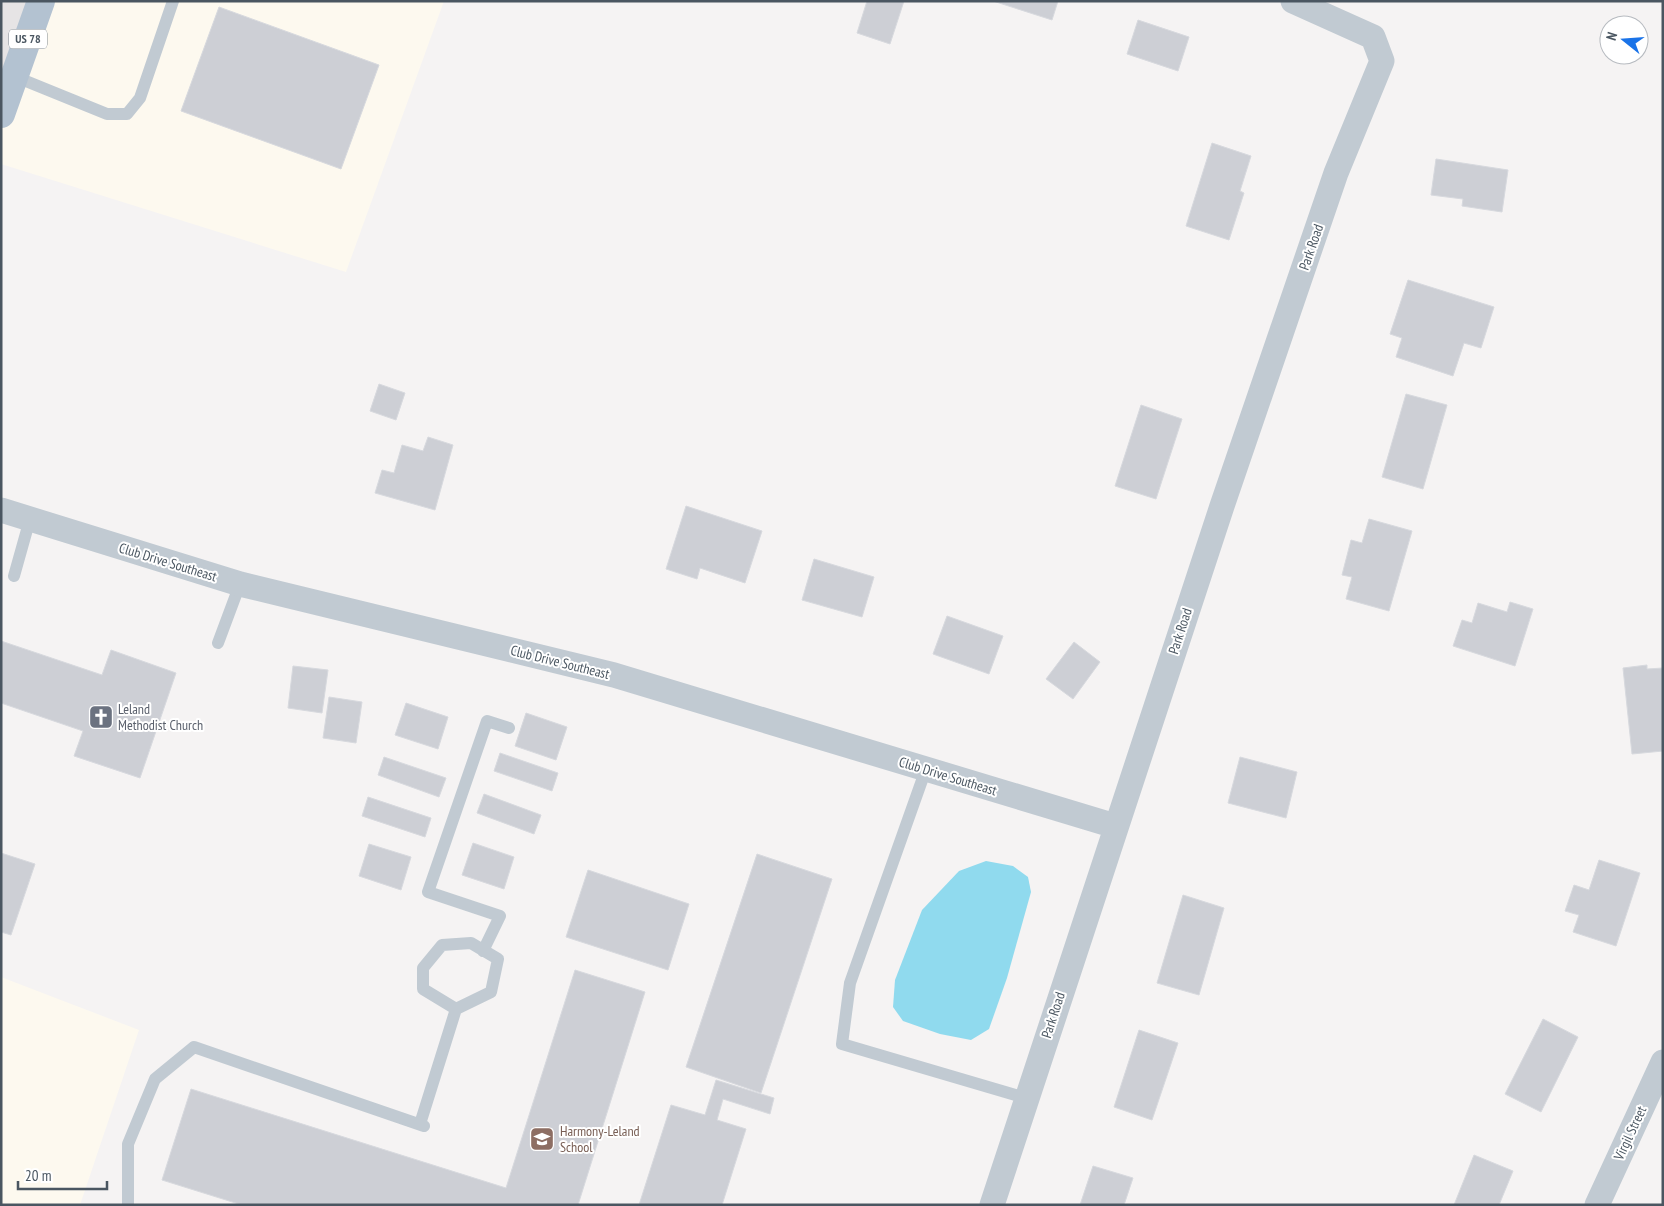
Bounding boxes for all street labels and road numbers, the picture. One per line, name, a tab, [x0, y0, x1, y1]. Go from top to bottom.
road number: US 78	[9, 30, 47, 48]
street label: Park Road	[1295, 222, 1327, 272]
street label: Club Drive Southeast	[117, 539, 219, 585]
street label: Park Road	[1164, 606, 1196, 656]
street label: Club Drive Southeast	[509, 641, 611, 683]
street label: Club Drive Southeast	[897, 753, 999, 799]
street label: Park Road	[1037, 990, 1069, 1040]
street label: Virgil Street	[1609, 1103, 1650, 1164]

